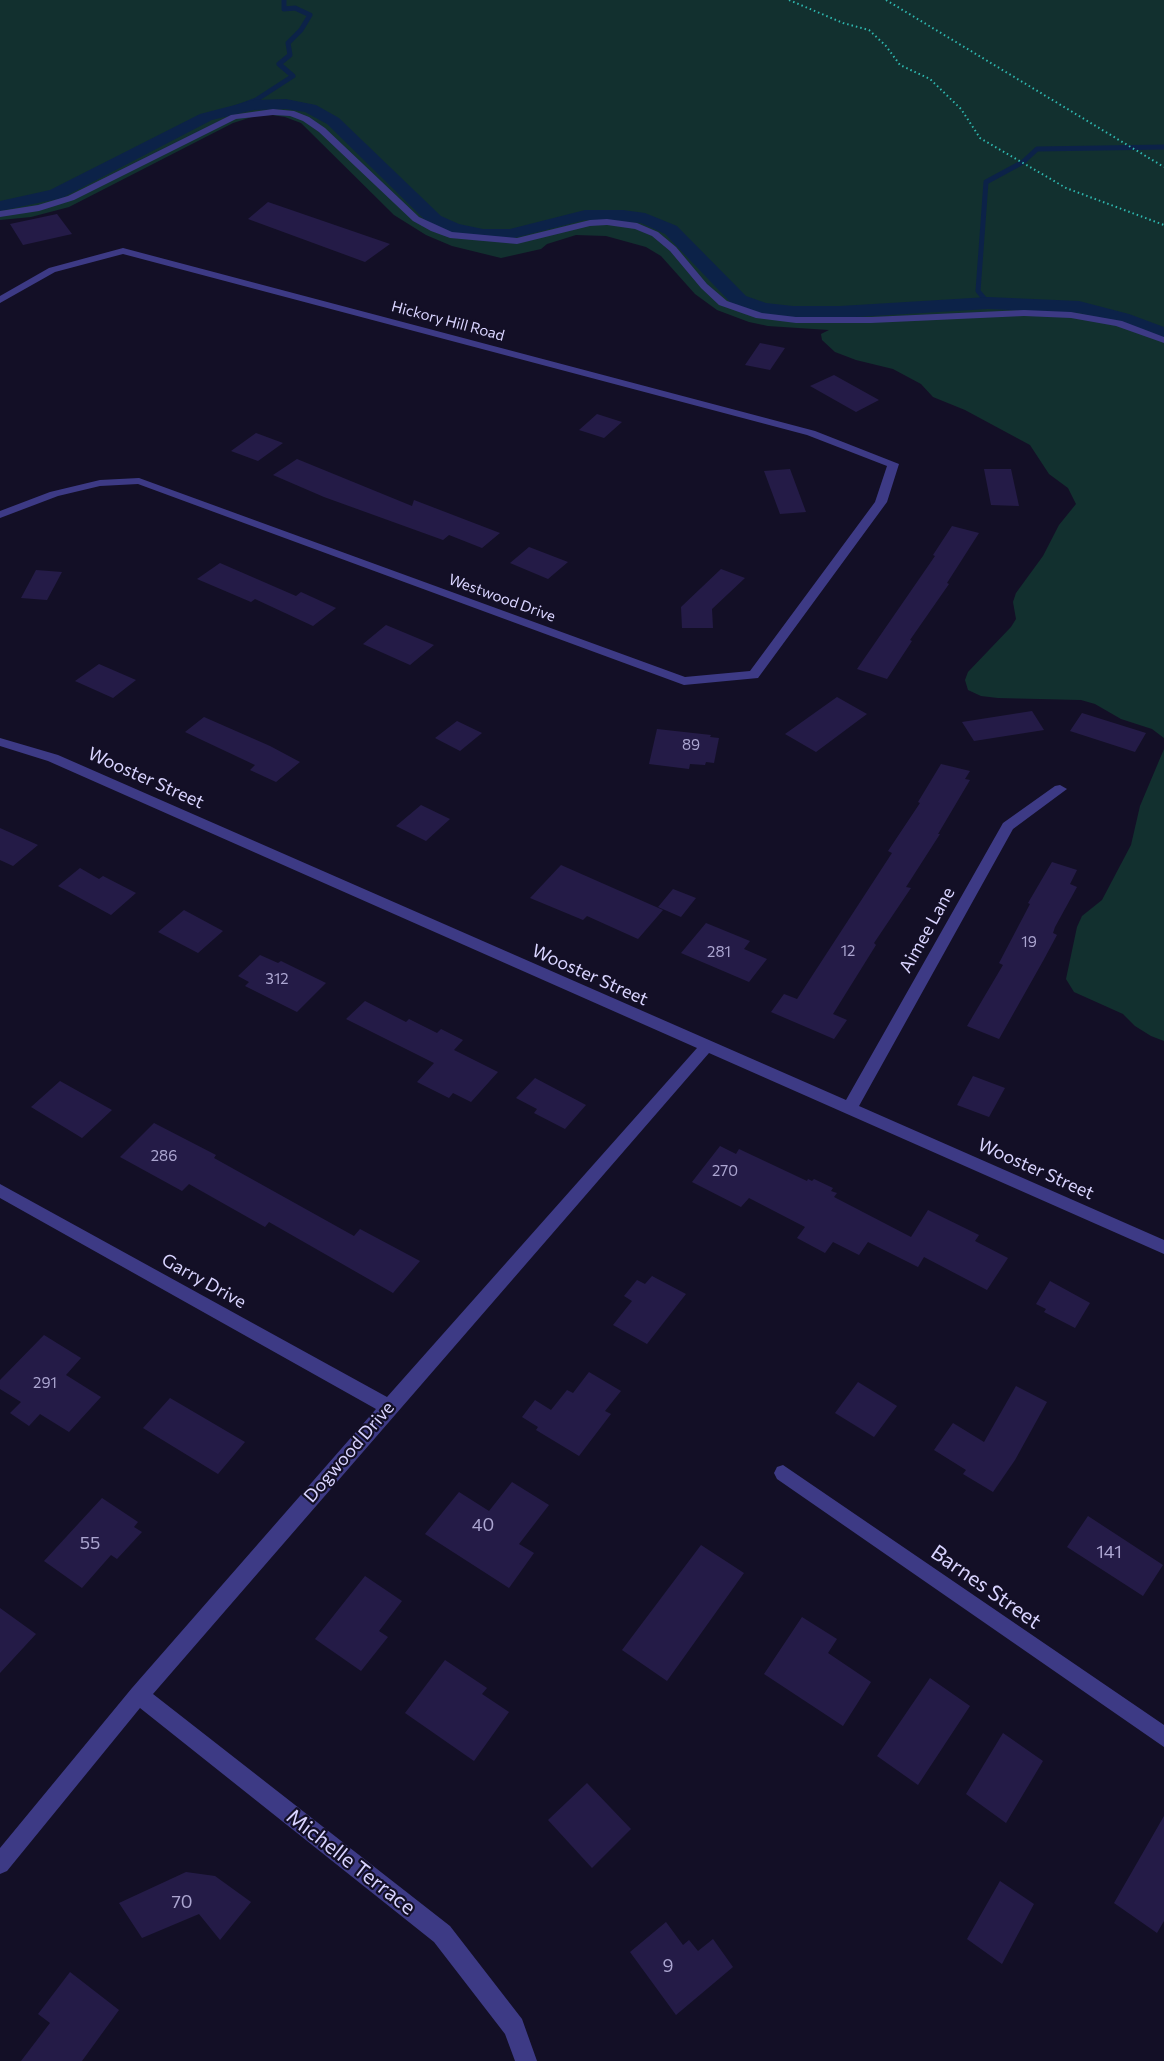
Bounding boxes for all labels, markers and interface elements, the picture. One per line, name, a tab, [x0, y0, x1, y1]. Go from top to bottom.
street label: Hickory Hill Road	[389, 297, 507, 345]
street label: Westwood Drive	[446, 570, 558, 626]
house number: 89	[682, 736, 700, 754]
street label: Wooster Street	[85, 743, 207, 813]
street label: Aimee Lane	[895, 883, 959, 977]
house number: 19	[1021, 933, 1037, 951]
street label: Wooster Street	[529, 940, 651, 1010]
house number: 12	[841, 942, 855, 960]
house number: 281	[707, 943, 731, 961]
house number: 312	[265, 970, 289, 988]
street label: Wooster Street	[975, 1134, 1097, 1204]
house number: 286	[151, 1147, 177, 1165]
house number: 270	[712, 1162, 738, 1180]
street label: Garry Drive	[158, 1249, 250, 1313]
house number: 291	[33, 1374, 57, 1392]
street label: Dogwood Drive	[299, 1397, 399, 1507]
house number: 40	[472, 1514, 494, 1536]
house number: 55	[80, 1532, 100, 1554]
street label: Barnes Street	[926, 1540, 1046, 1634]
house number: 141	[1096, 1541, 1122, 1563]
street label: Michelle Terrace	[282, 1804, 420, 1920]
house number: 70	[171, 1891, 193, 1913]
house number: 9	[663, 1955, 673, 1977]

